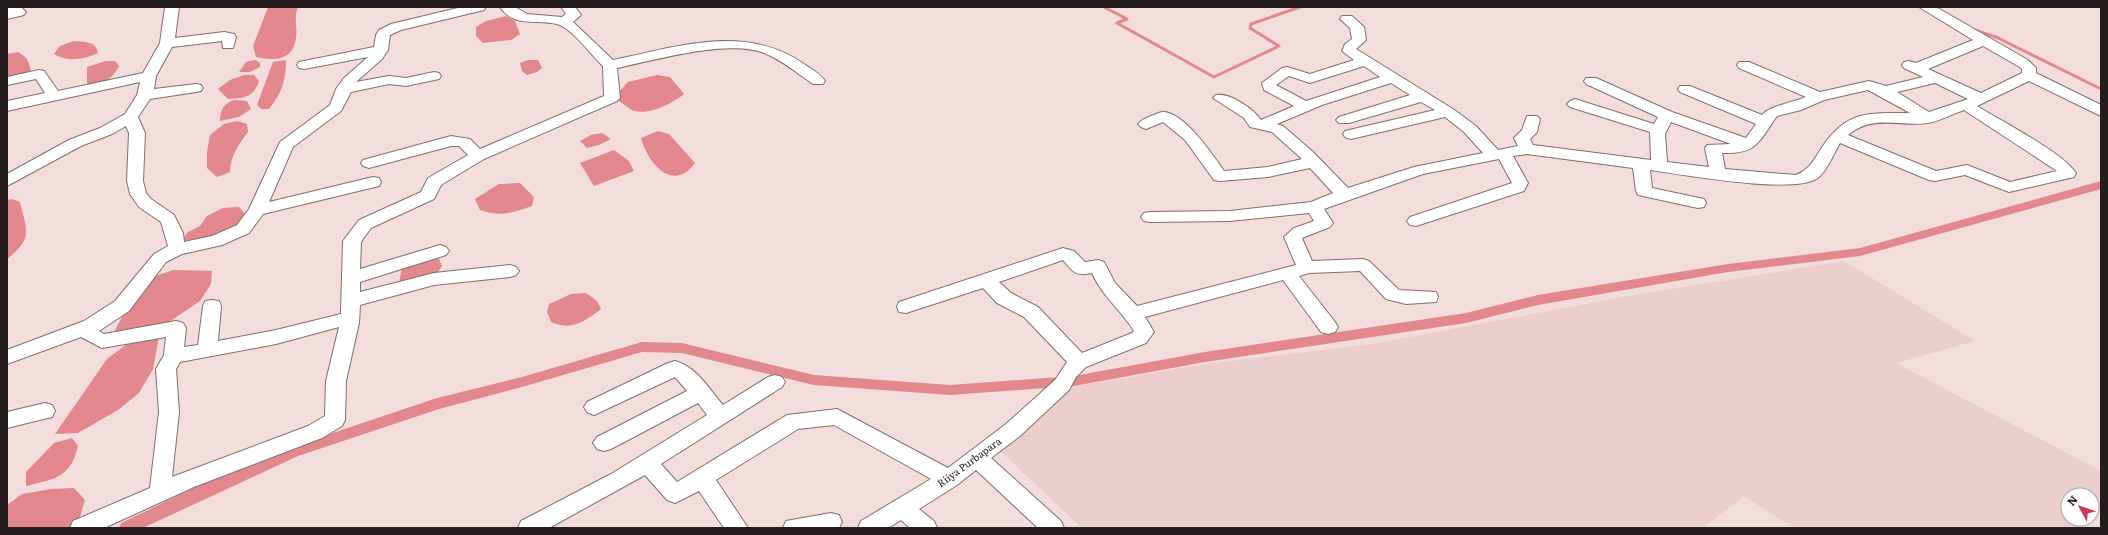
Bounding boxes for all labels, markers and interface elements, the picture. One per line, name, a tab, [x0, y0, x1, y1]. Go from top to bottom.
street label: Riiya Purbapara	[933, 433, 1005, 490]
north arrow	[2060, 487, 2100, 527]
text: N	[2062, 491, 2081, 509]

